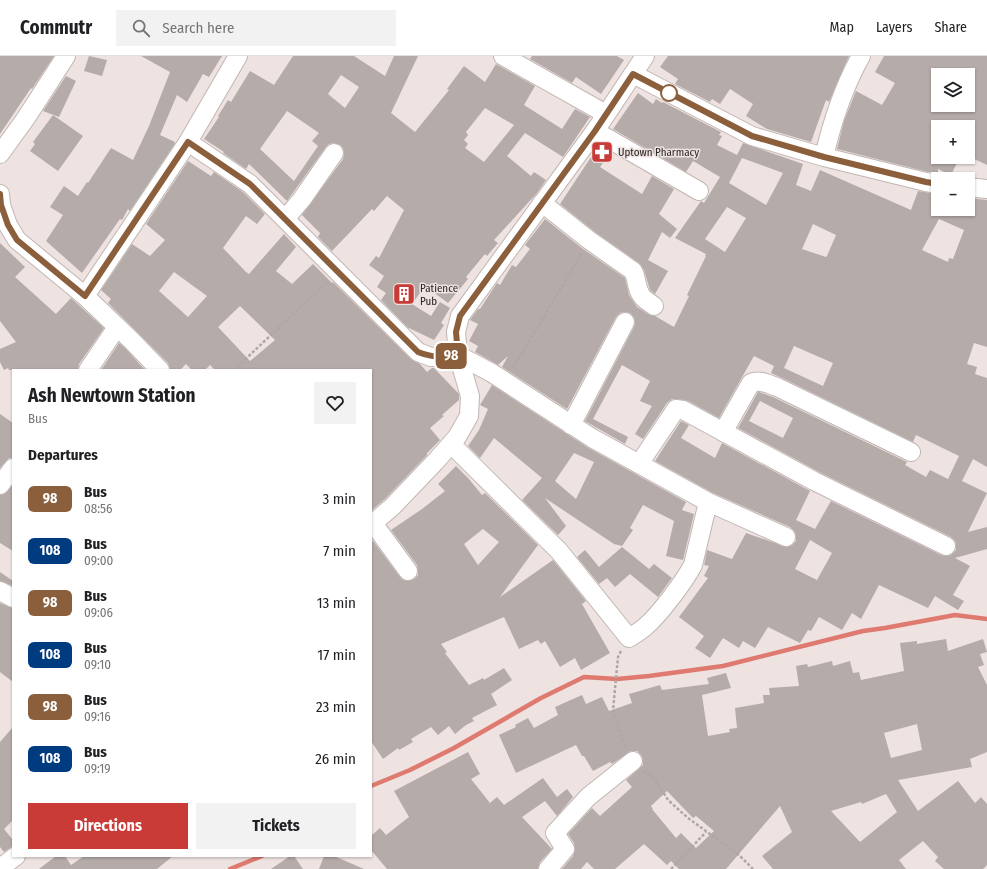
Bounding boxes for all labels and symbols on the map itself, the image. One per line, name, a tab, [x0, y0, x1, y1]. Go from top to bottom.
unlabelled marker	[660, 84, 678, 102]
pharmacy icon: Uptown Pharmacy	[589, 139, 615, 165]
place label: Uptown Pharmacy	[618, 146, 699, 159]
building icon: Patience Pub	[391, 281, 417, 307]
place label: Patience Pub	[420, 282, 458, 308]
line badge: 98	[433, 343, 469, 369]

